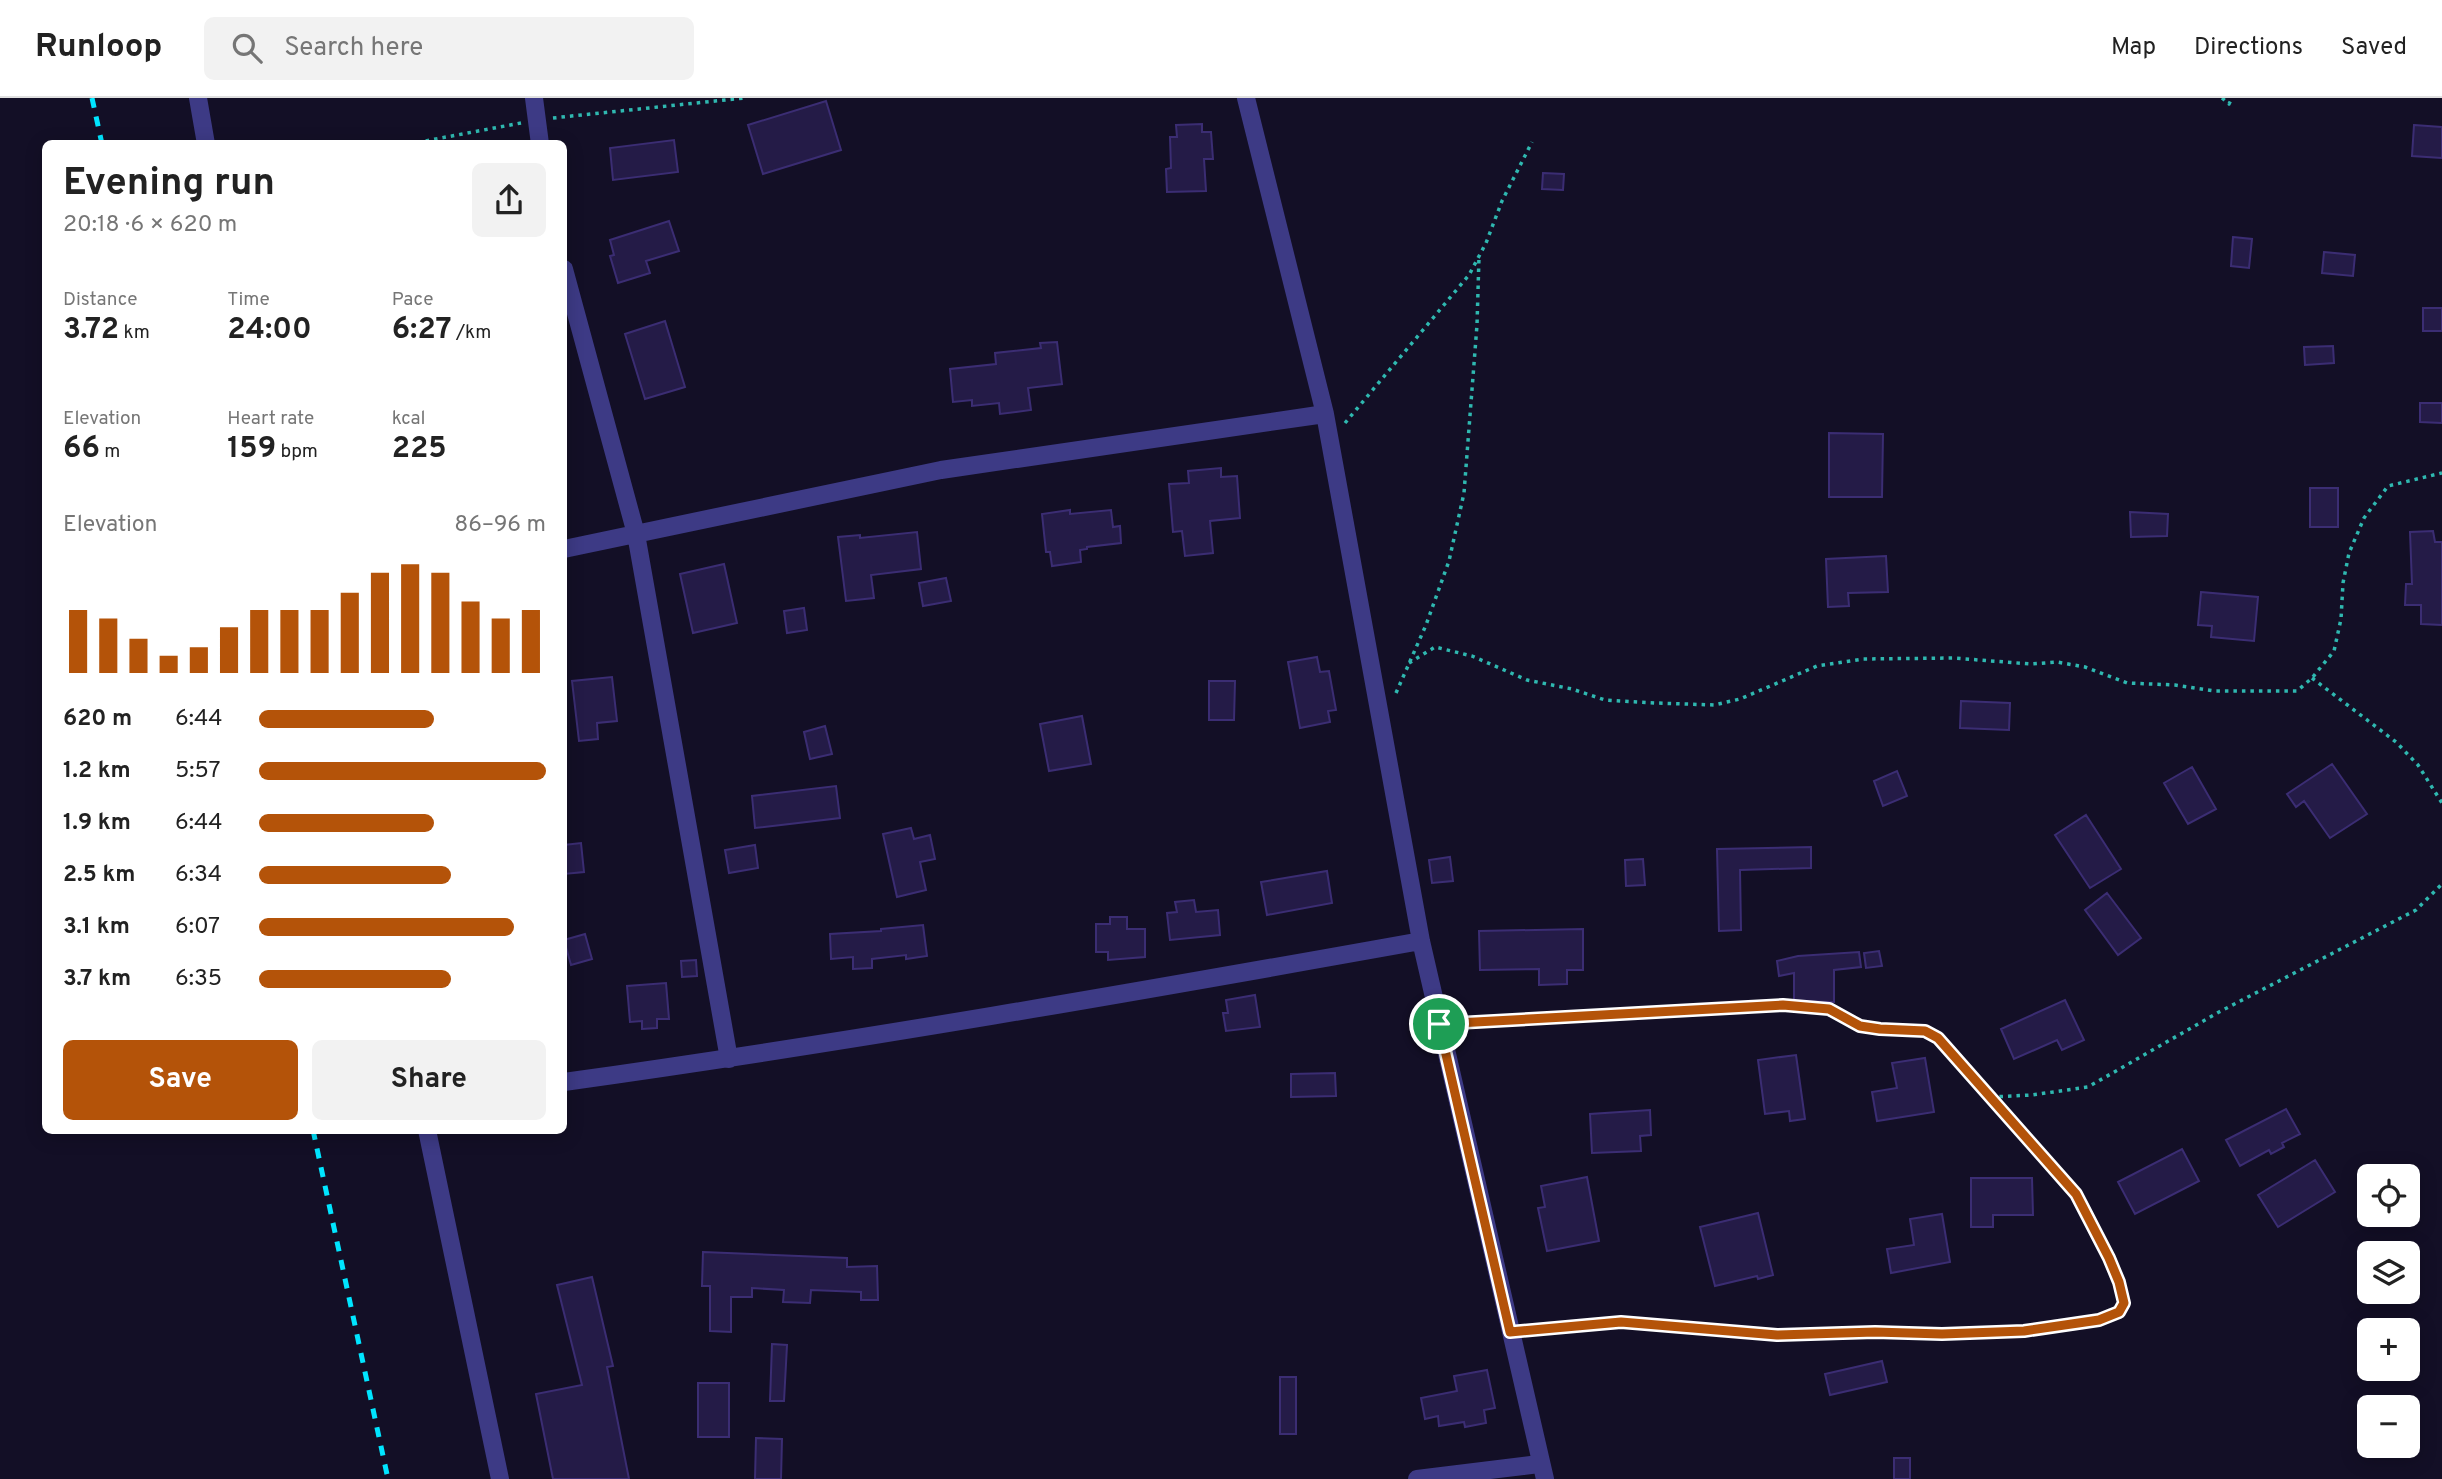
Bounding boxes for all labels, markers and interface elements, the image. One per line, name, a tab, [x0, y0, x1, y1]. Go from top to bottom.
search box	[204, 17, 694, 80]
text: Runloop	[35, 27, 162, 69]
icon: search	[228, 29, 266, 67]
text: Search here	[284, 32, 423, 65]
text: Map	[2111, 33, 2156, 63]
text: Directions	[2194, 33, 2303, 63]
text: Saved	[2341, 33, 2407, 63]
text: Evening run	[63, 160, 275, 209]
button: share	[472, 163, 546, 237]
text: 20:18 · 6 × 620 m	[63, 211, 237, 240]
text: Distance	[63, 288, 138, 312]
text: Time	[227, 288, 270, 312]
text: Pace	[392, 288, 433, 312]
text: 3.72	[63, 312, 119, 349]
text: 24:00	[227, 312, 312, 349]
text: 6:27	[392, 312, 452, 349]
text: km	[119, 321, 150, 345]
text: /km	[452, 321, 491, 345]
text: Elevation	[63, 407, 141, 431]
text: Heart rate	[227, 407, 314, 431]
text: kcal	[392, 407, 425, 431]
text: 66	[63, 431, 100, 468]
text: 159	[227, 431, 276, 468]
text: 225	[392, 431, 447, 468]
text: m	[100, 440, 120, 464]
text: bpm	[276, 440, 318, 464]
text: Elevation	[63, 511, 158, 540]
text: 86–96 m	[454, 511, 546, 540]
text: 620 m	[63, 705, 132, 734]
text: 6:44	[175, 705, 222, 734]
text: 1.2 km	[63, 757, 131, 786]
text: 5:57	[175, 757, 221, 786]
text: 1.9 km	[63, 809, 131, 838]
text: 6:44	[175, 809, 222, 838]
text: 2.5 km	[63, 861, 136, 890]
text: 6:34	[175, 861, 222, 890]
text: 3.1 km	[63, 913, 130, 942]
text: 6:07	[175, 913, 220, 942]
text: 3.7 km	[63, 965, 131, 994]
text: 6:35	[175, 965, 222, 994]
pin	[1409, 994, 1469, 1054]
icon: arrive	[1420, 1005, 1458, 1043]
button: Save	[63, 1040, 298, 1120]
button: Share	[312, 1040, 546, 1120]
map controls	[2357, 1164, 2420, 1458]
button: locate	[2357, 1164, 2420, 1227]
button: layers	[2357, 1241, 2420, 1304]
button: +	[2357, 1318, 2420, 1381]
button: −	[2357, 1395, 2420, 1458]

